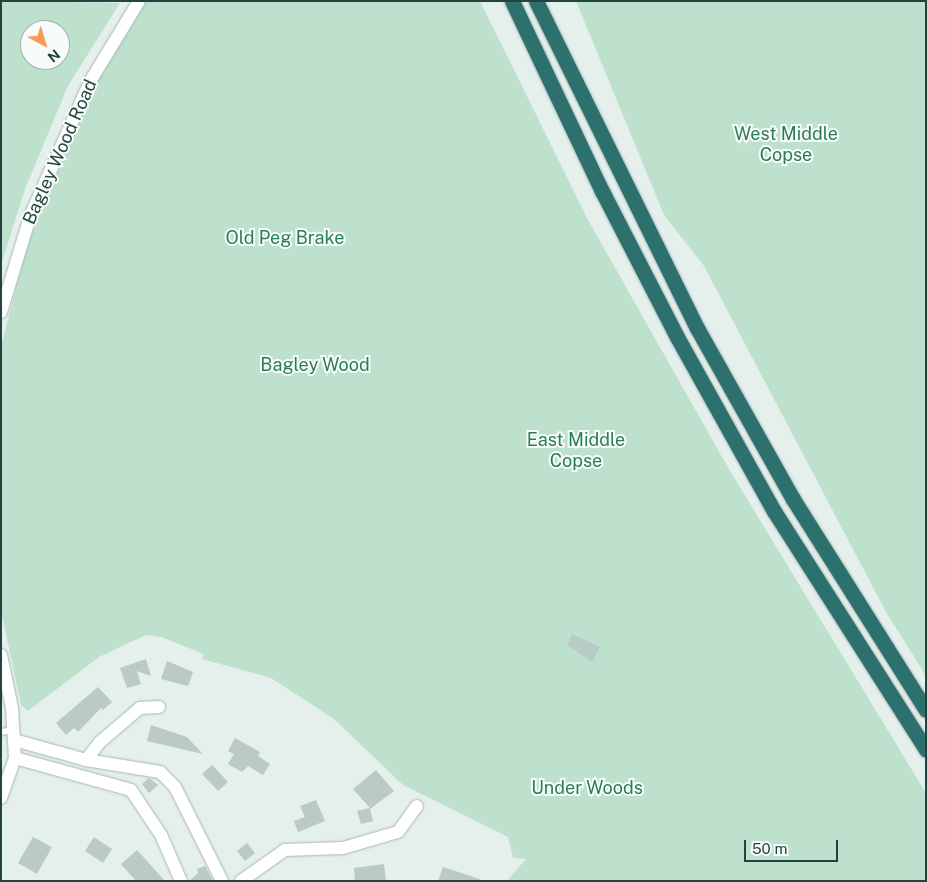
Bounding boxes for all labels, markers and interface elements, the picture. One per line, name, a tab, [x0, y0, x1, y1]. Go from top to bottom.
north arrow	[20, 20, 70, 70]
text: N	[45, 46, 63, 66]
street label: Bagley Wood Road	[18, 76, 102, 228]
park label: West Middle Copse	[734, 124, 838, 166]
park label: Old Peg Brake	[226, 227, 344, 249]
park label: Bagley Wood	[260, 354, 370, 376]
park label: East Middle Copse	[527, 430, 625, 472]
park label: Under Woods	[531, 777, 643, 799]
scale bar	[747, 830, 841, 862]
text: 50 m	[752, 840, 787, 857]

